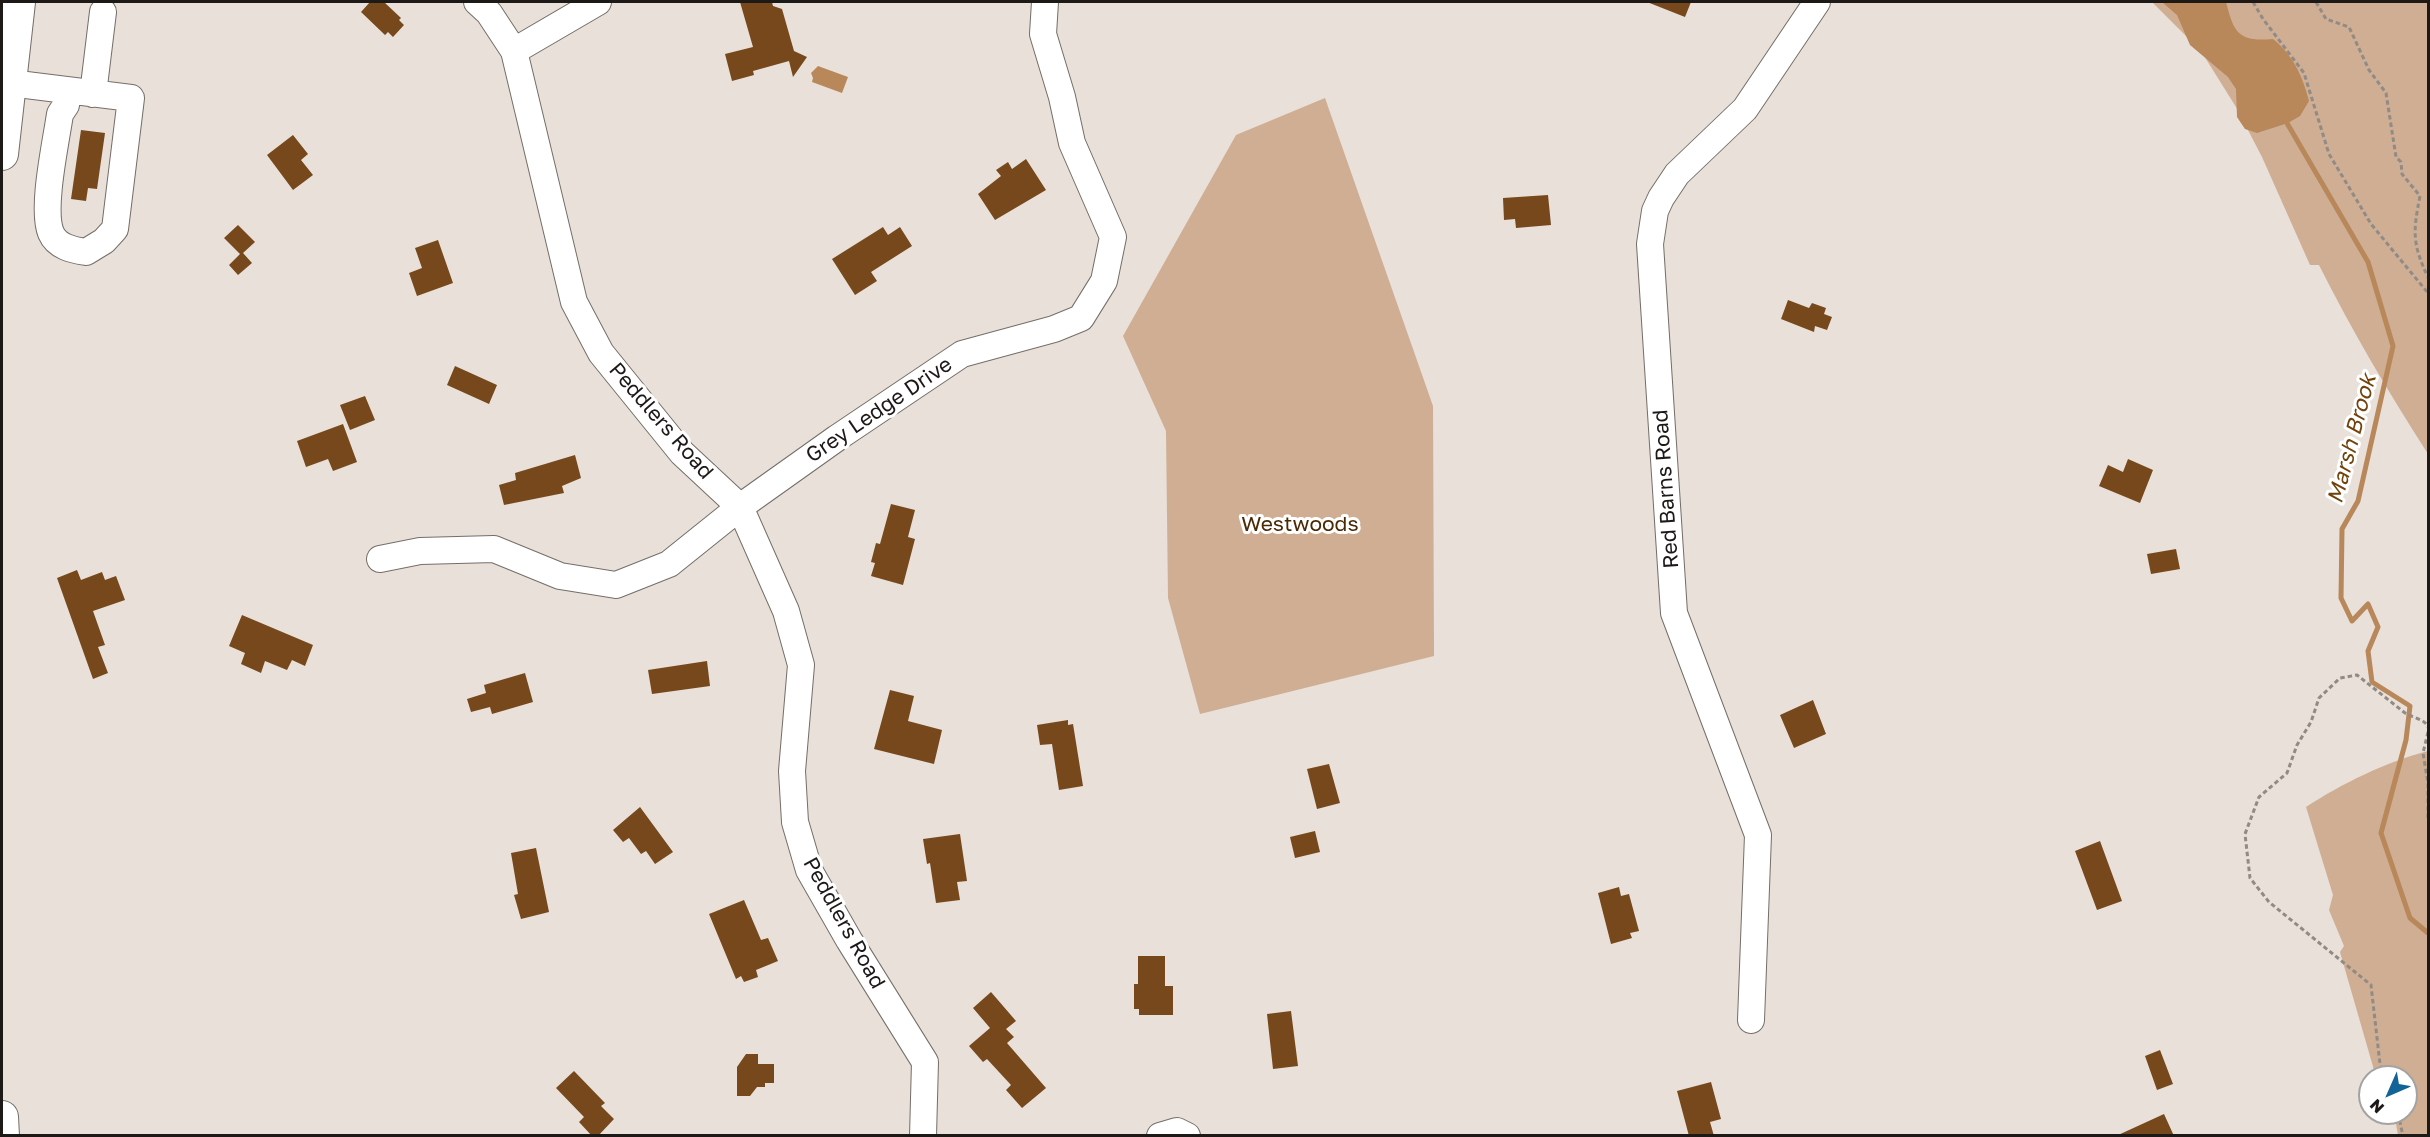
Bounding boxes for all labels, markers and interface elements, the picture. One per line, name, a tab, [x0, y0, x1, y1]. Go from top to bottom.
street label: Grey Ledge Drive	[801, 352, 957, 468]
street label: Peddlers Road	[604, 358, 718, 484]
water label: Marsh Brook	[2322, 372, 2382, 506]
street label: Red Barns Road	[1648, 409, 1684, 569]
park label: Westwoods	[1241, 511, 1359, 537]
street label: Peddlers Road	[798, 853, 890, 993]
north arrow	[2358, 1065, 2418, 1125]
text: N	[2365, 1095, 2388, 1118]

